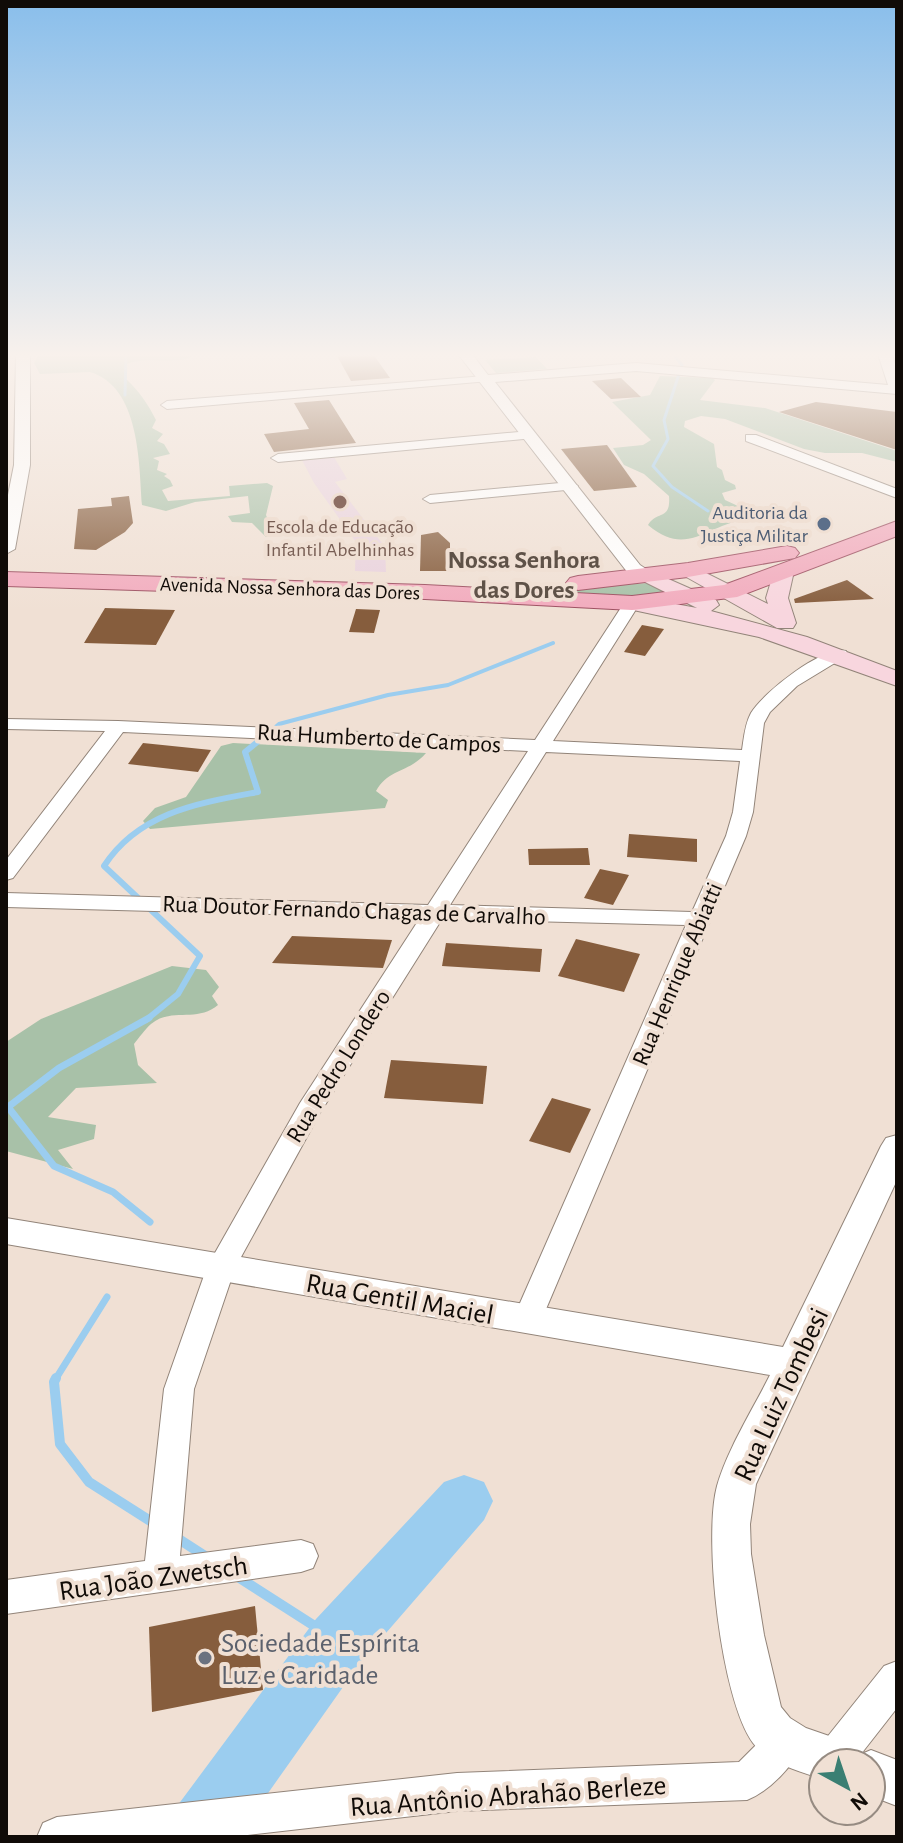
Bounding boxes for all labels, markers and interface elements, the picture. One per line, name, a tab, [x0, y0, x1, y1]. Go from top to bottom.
marker: Escola de Educação Infantil Abelhinhas	[331, 493, 349, 511]
place label: Auditoria da Justiça Militar	[701, 503, 809, 546]
marker: Auditoria da Justiça Militar	[815, 515, 833, 533]
place label: Escola de Educação Infantil Abelhinhas	[266, 517, 414, 560]
district label: Nossa Senhora das Dores	[447, 547, 601, 603]
street label: Avenida Nossa Senhora das Dores	[160, 574, 420, 604]
street label: Rua Humberto de Campos	[256, 721, 502, 757]
street label: Rua Henrique Abiatti	[628, 879, 727, 1070]
street label: Rua Doutor Fernando Chagas de Carvalho	[162, 892, 546, 930]
street label: Rua Pedro Londero	[282, 986, 395, 1147]
street label: Rua Gentil Maciel	[304, 1270, 496, 1330]
street label: Rua Luiz Tombesi	[729, 1304, 834, 1486]
street label: Rua João Zwetsch	[57, 1552, 249, 1606]
place label: Sociedade Espírita Luz e Caridade	[221, 1630, 420, 1690]
marker: Sociedade Espírita Luz e Caridade	[196, 1649, 214, 1667]
north arrow	[807, 1747, 887, 1827]
street label: Rua Antônio Abrahão Berleze	[349, 1772, 667, 1822]
text: N	[846, 1788, 872, 1815]

